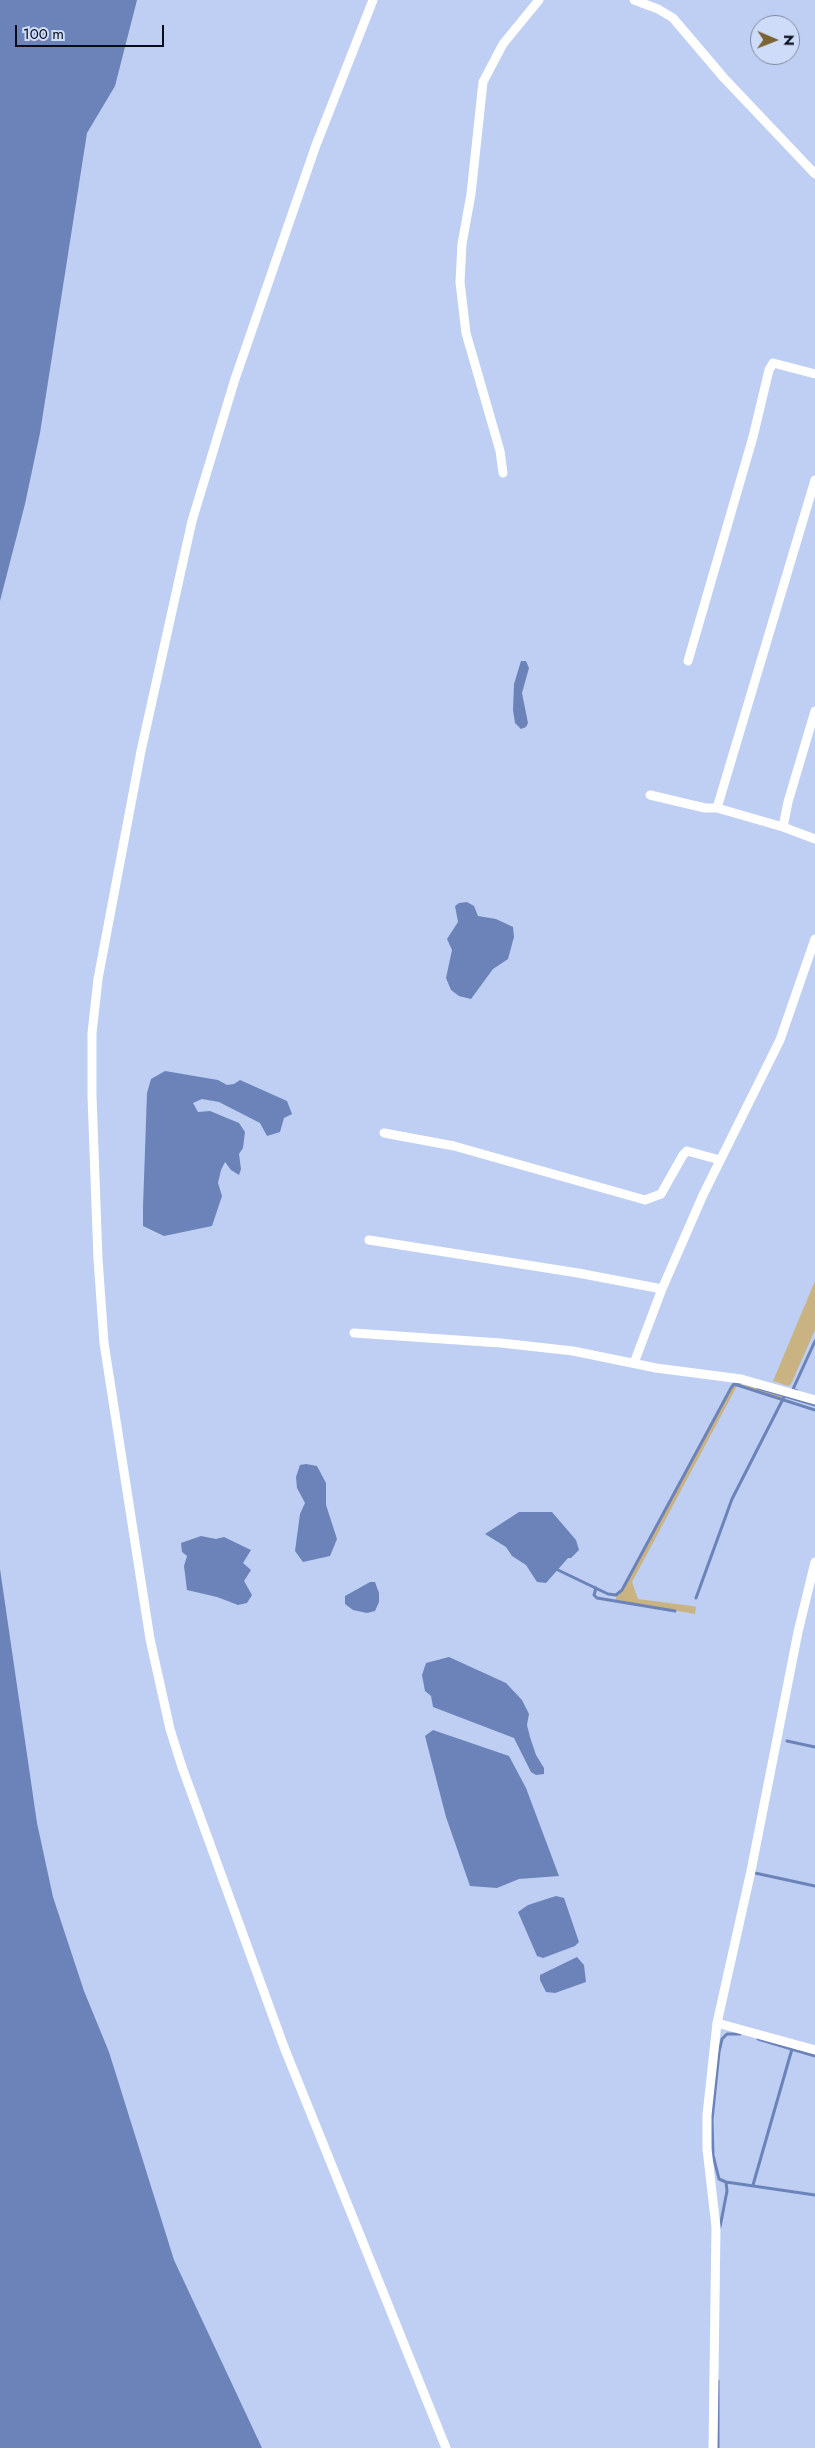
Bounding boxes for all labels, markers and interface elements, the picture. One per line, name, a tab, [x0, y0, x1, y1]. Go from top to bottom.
scale bar	[18, 15, 166, 47]
north arrow	[750, 15, 800, 65]
text: 100 m	[23, 23, 64, 45]
text: N	[779, 35, 799, 46]

